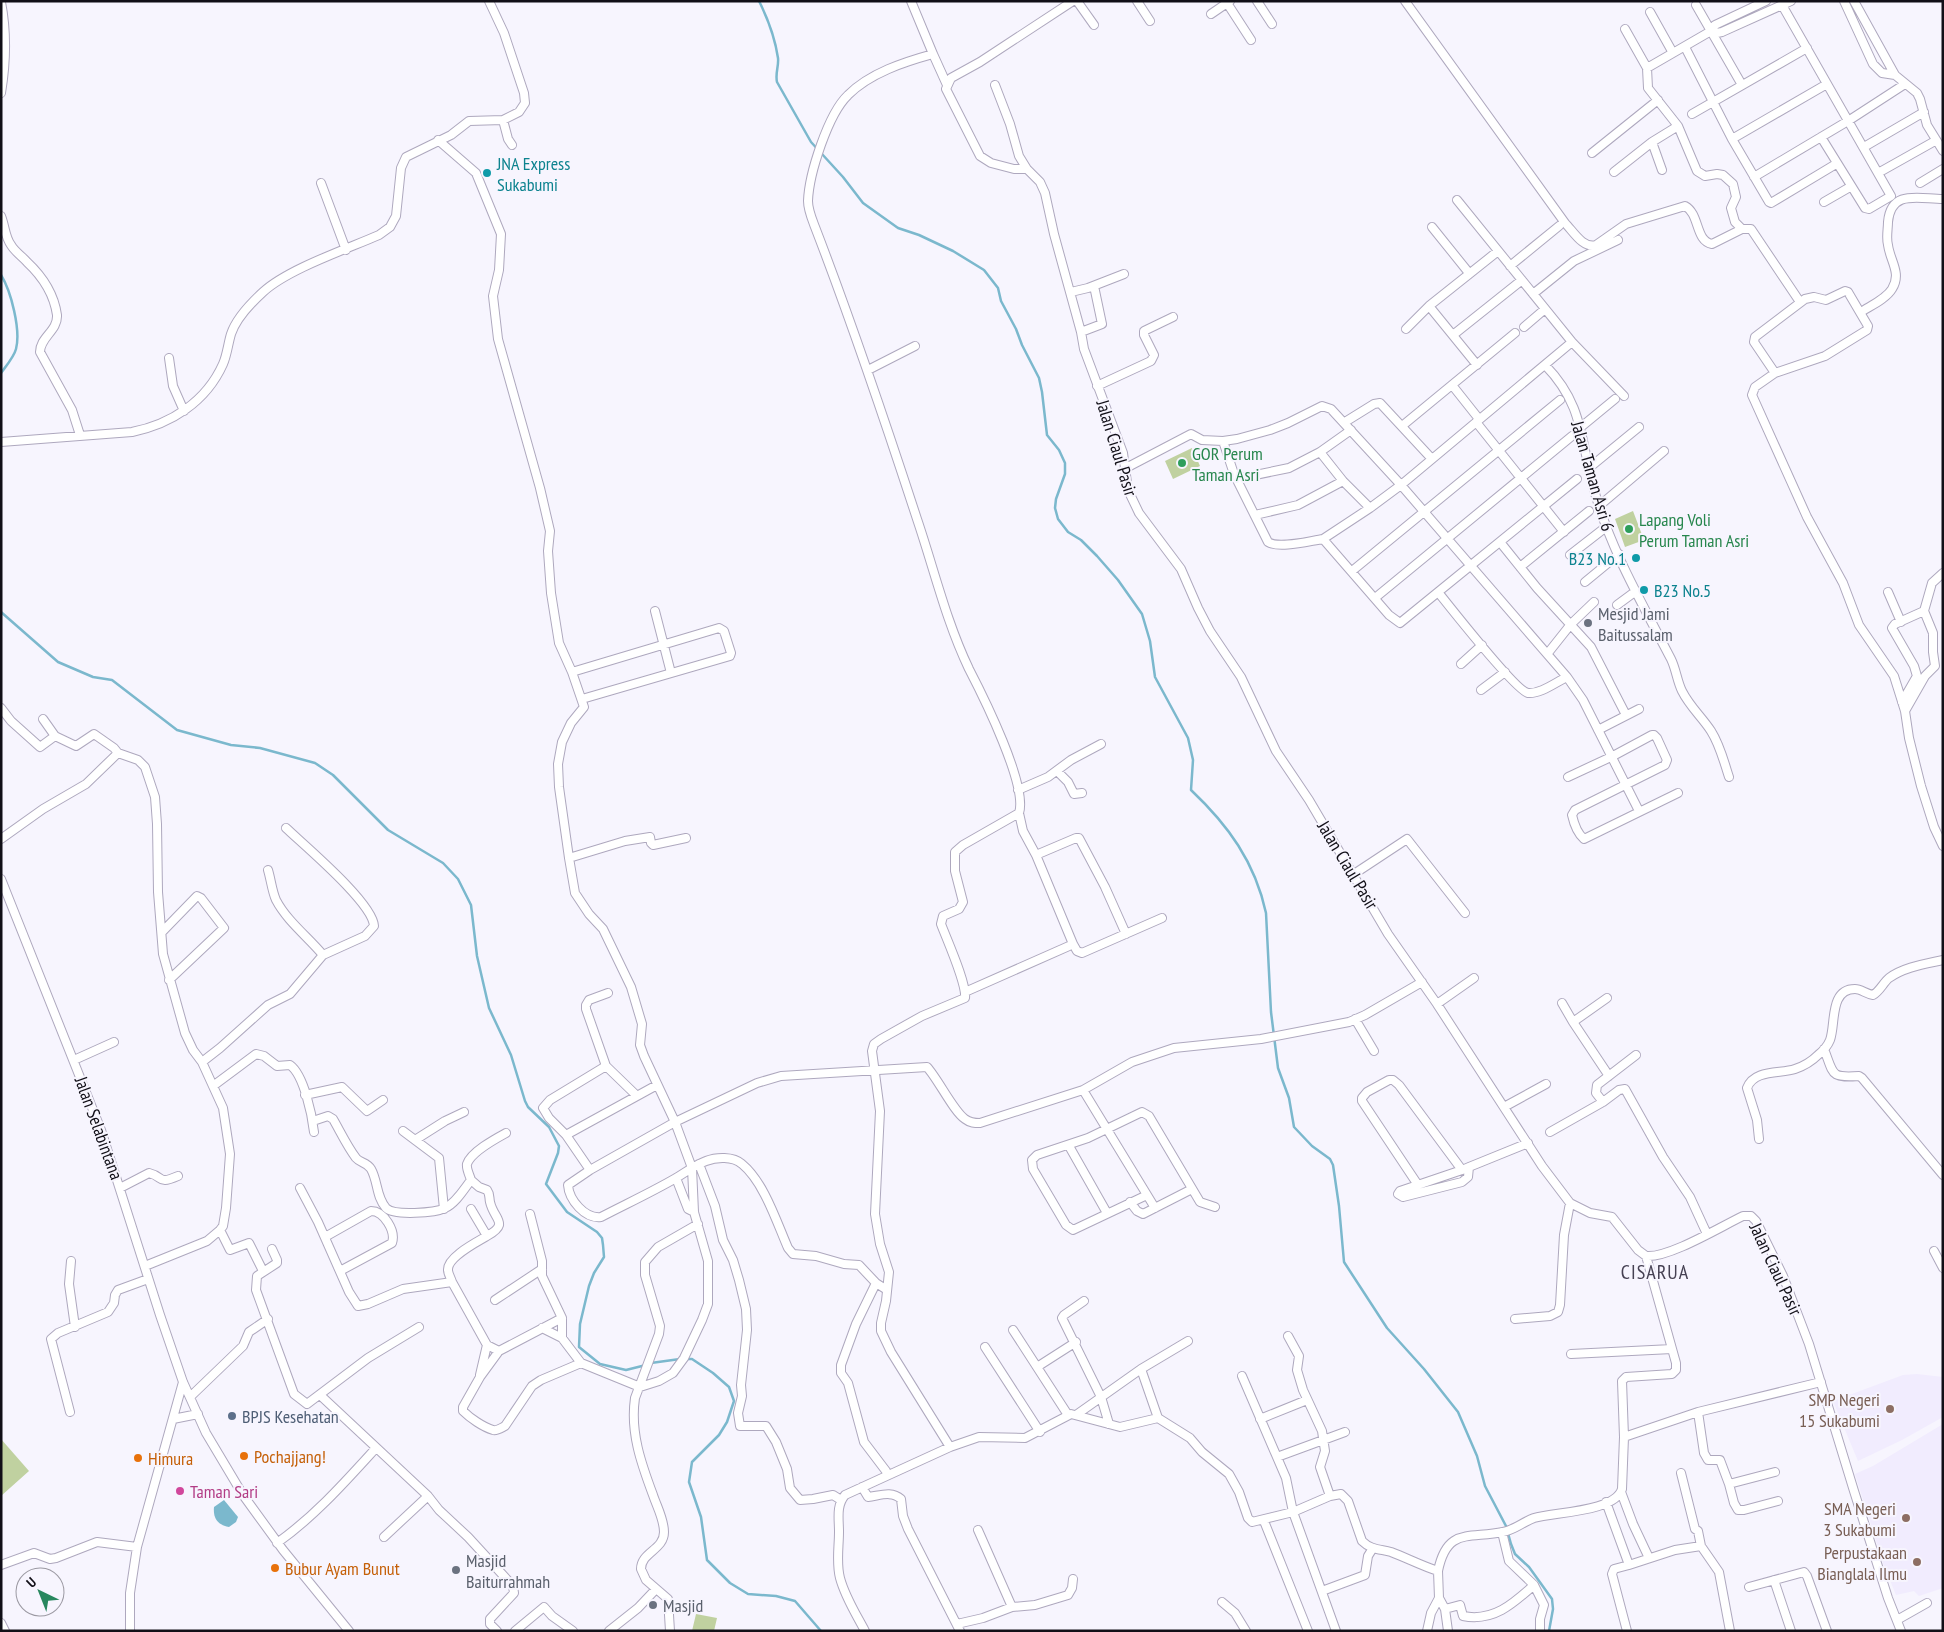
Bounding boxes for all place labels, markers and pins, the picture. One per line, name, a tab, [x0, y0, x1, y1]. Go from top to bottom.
place label: JNA Express Sukabumi	[496, 152, 570, 196]
marker: JNA Express Sukabumi	[481, 167, 493, 179]
place label: GOR Perum Taman Asri	[1192, 442, 1263, 486]
marker: GOR Perum Taman Asri	[1176, 457, 1188, 469]
place label: Lapang Voli Perum Taman Asri	[1639, 508, 1749, 552]
marker: Lapang Voli Perum Taman Asri	[1623, 523, 1635, 535]
place label: B23 No.1	[1569, 547, 1626, 570]
marker: B23 No.1	[1630, 552, 1642, 564]
place label: B23 No.5	[1654, 579, 1711, 602]
marker: B23 No.5	[1638, 584, 1650, 596]
place label: Mesjid Jami Baitussalam	[1598, 602, 1673, 646]
marker: Mesjid Jami Baitussalam	[1582, 617, 1594, 629]
place label: SMP Negeri 15 Sukabumi	[1799, 1388, 1880, 1432]
marker: SMP Negeri 15 Sukabumi	[1884, 1403, 1896, 1415]
place label: BPJS Kesehatan	[242, 1405, 339, 1428]
marker: BPJS Kesehatan	[226, 1410, 238, 1422]
place label: Pochajjang!	[254, 1445, 326, 1468]
place label: Himura	[148, 1447, 193, 1470]
marker: Pochajjang!	[238, 1450, 250, 1462]
marker: Himura	[132, 1452, 144, 1464]
place label: Taman Sari	[190, 1480, 258, 1503]
marker: Taman Sari	[174, 1485, 186, 1497]
place label: SMA Negeri 3 Sukabumi	[1823, 1497, 1896, 1541]
marker: SMA Negeri 3 Sukabumi	[1900, 1512, 1912, 1524]
place label: Perpustakaan Bianglala Ilmu	[1817, 1541, 1907, 1585]
place label: Masjid Baiturrahmah	[466, 1549, 550, 1593]
marker: Perpustakaan Bianglala Ilmu	[1911, 1556, 1923, 1568]
place label: Bubur Ayam Bunut	[285, 1557, 400, 1580]
marker: Bubur Ayam Bunut	[269, 1562, 281, 1574]
marker: Masjid Baiturrahmah	[450, 1564, 462, 1576]
place label: Masjid	[663, 1594, 703, 1617]
marker: Masjid	[647, 1599, 659, 1611]

